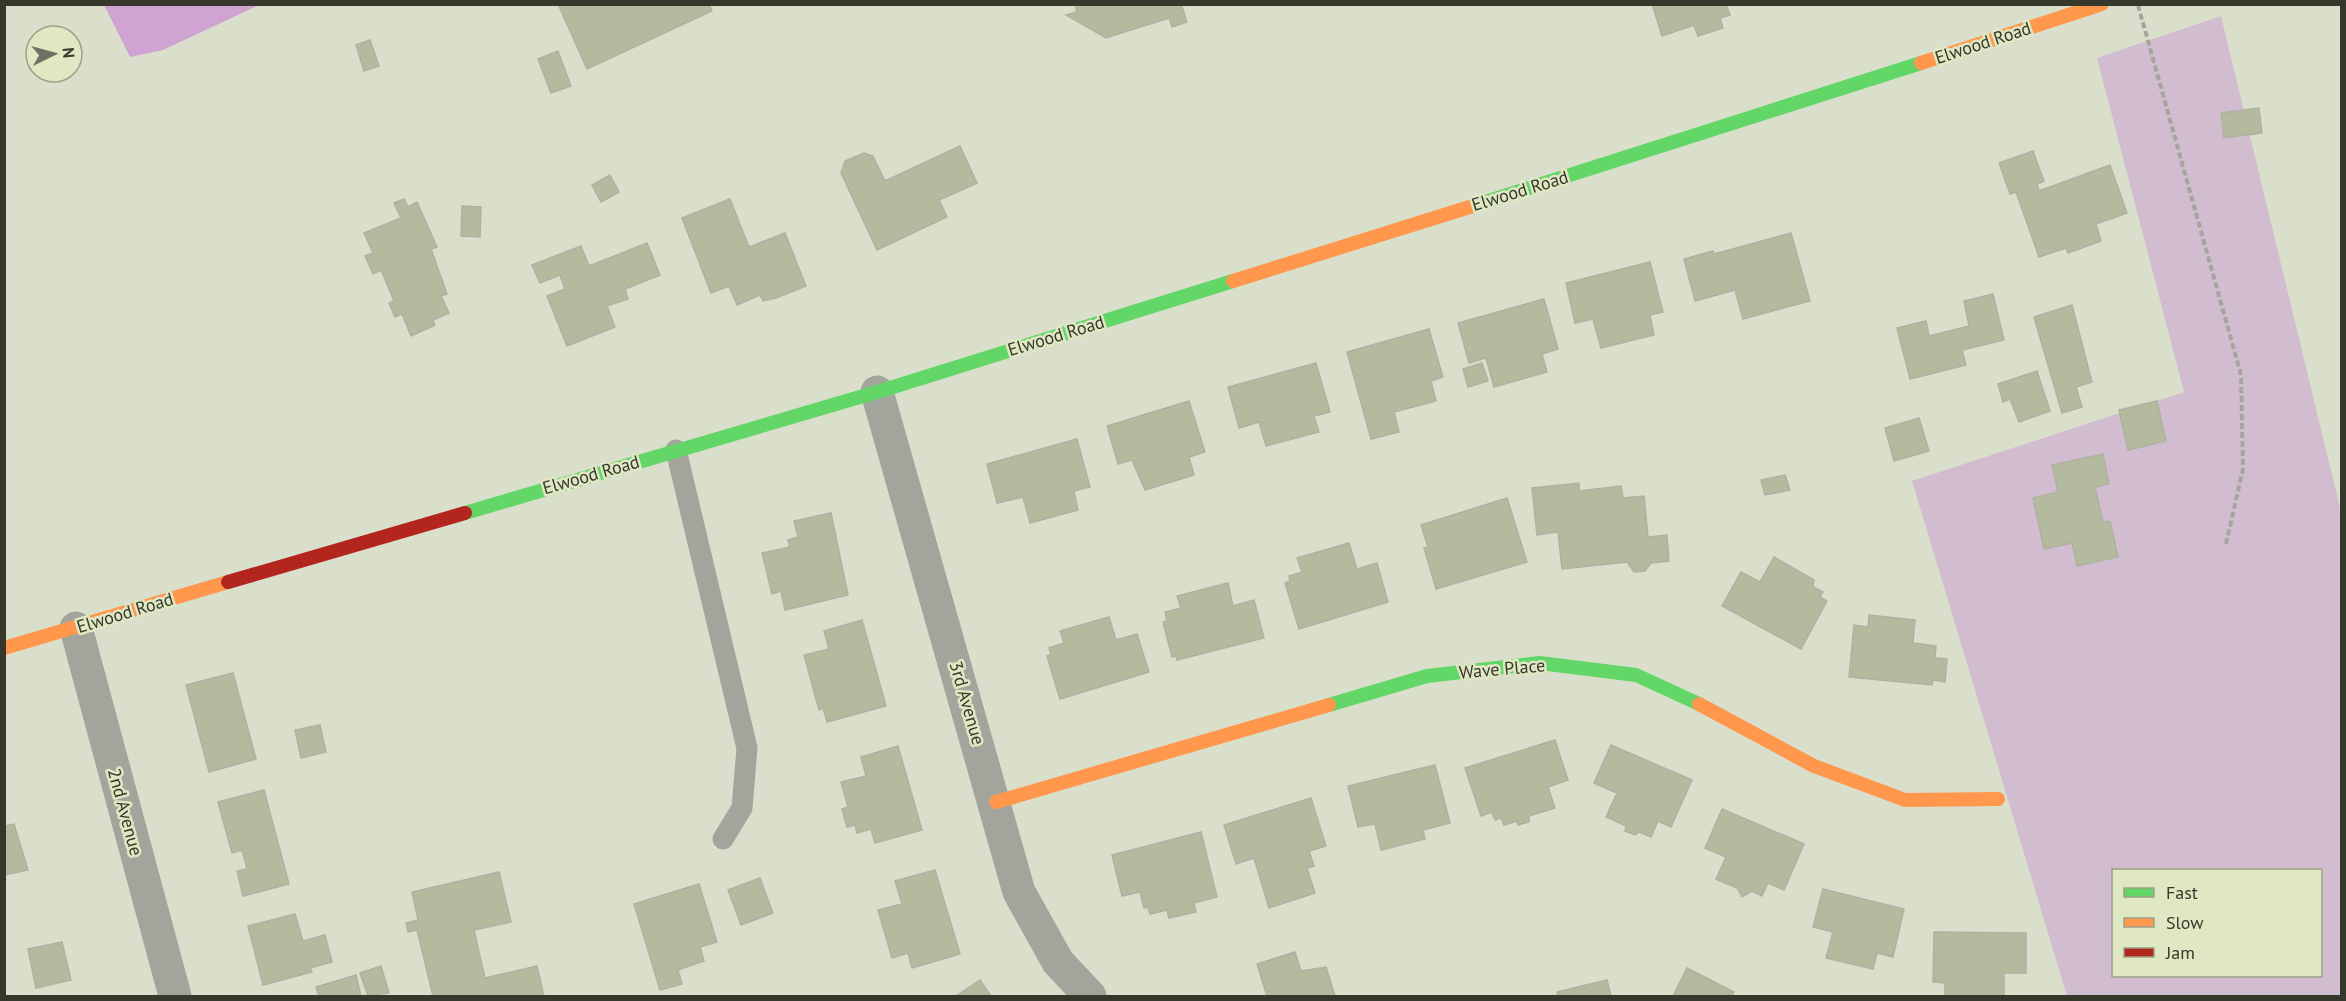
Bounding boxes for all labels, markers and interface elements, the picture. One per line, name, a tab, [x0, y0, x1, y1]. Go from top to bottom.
street label: Elwood Road	[1932, 16, 2034, 69]
north arrow	[24, 24, 84, 84]
text: N	[59, 47, 79, 59]
street label: Elwood Road	[1469, 165, 1571, 216]
street label: Elwood Road	[1005, 310, 1107, 361]
street label: Elwood Road	[540, 450, 642, 499]
street label: Elwood Road	[74, 587, 176, 638]
street label: Wave Place	[1458, 653, 1546, 684]
street label: 3rd Avenue	[945, 658, 990, 747]
street label: 2nd Avenue	[103, 766, 148, 858]
legend	[2112, 869, 2322, 977]
text: Fast	[2166, 881, 2198, 904]
text: Slow	[2166, 911, 2204, 934]
text: Jam	[2165, 941, 2195, 964]

